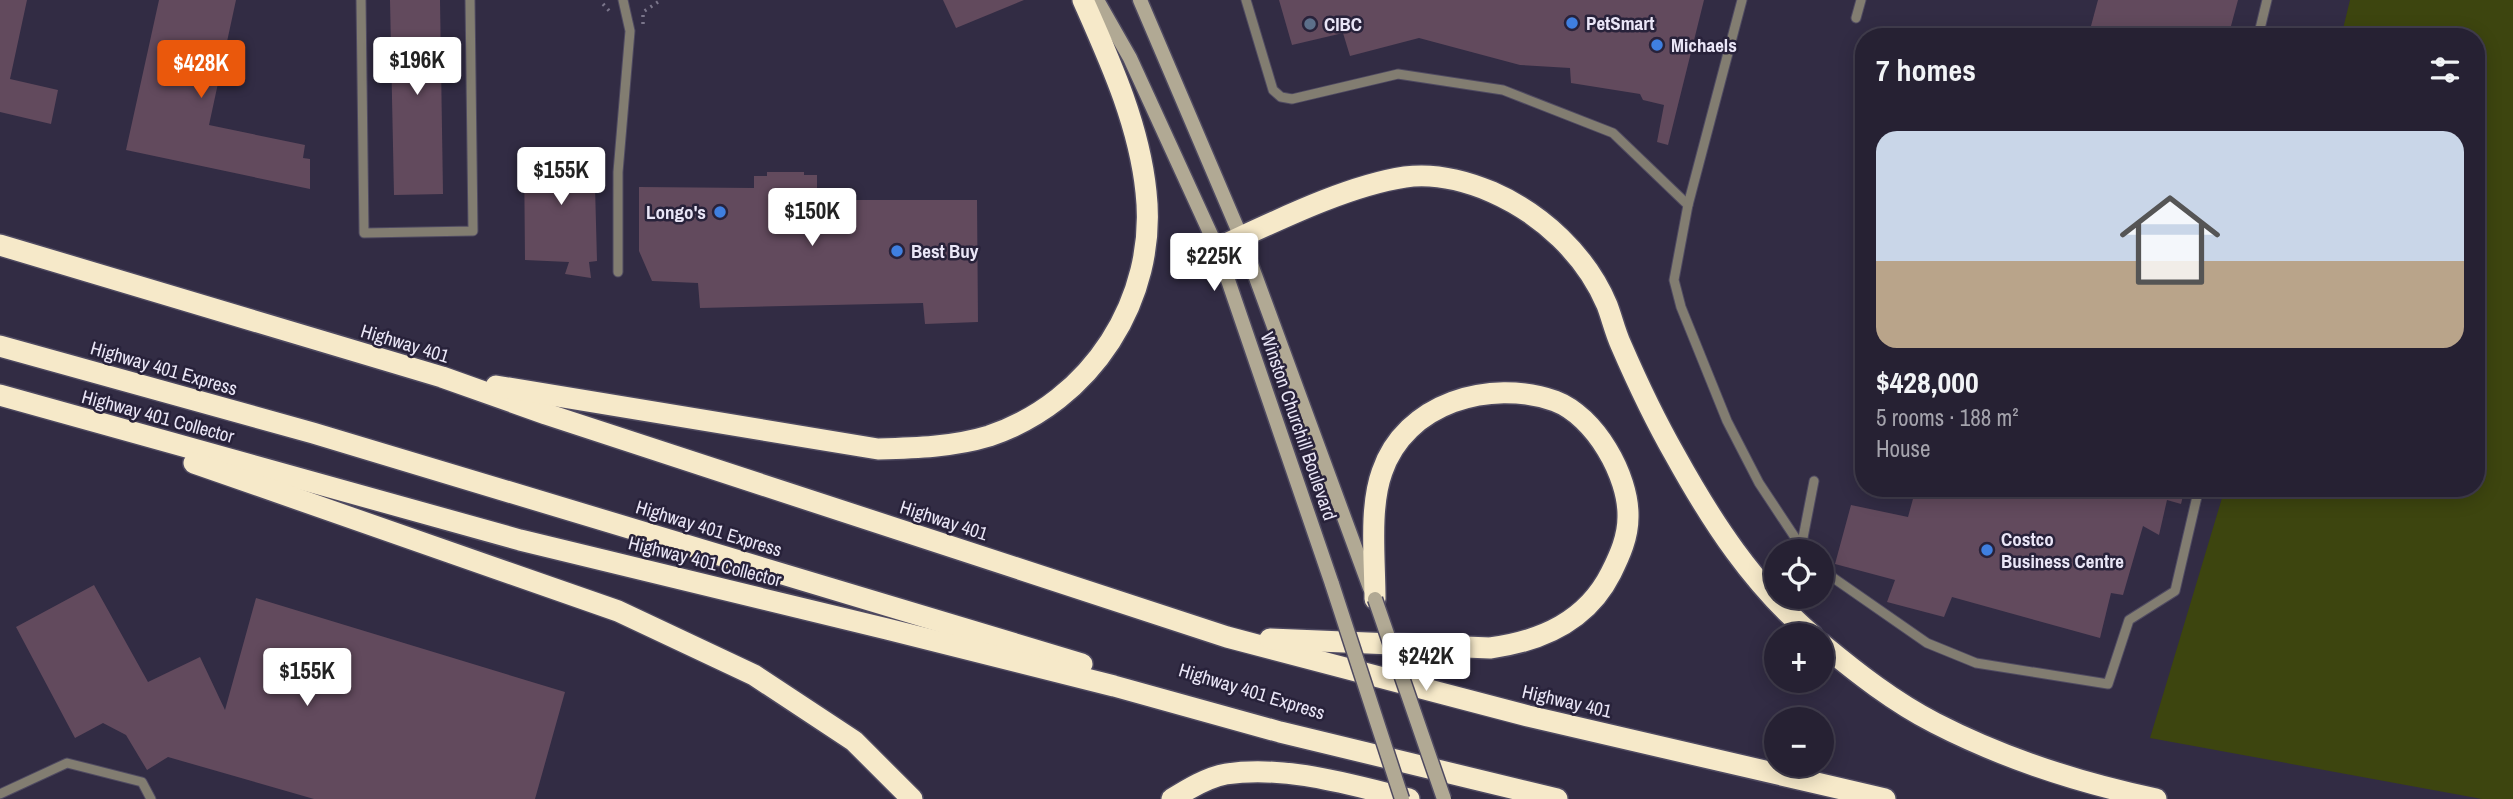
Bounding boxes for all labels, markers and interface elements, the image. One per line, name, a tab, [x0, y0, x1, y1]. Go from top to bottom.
place label: PetSmart	[1586, 10, 1654, 36]
place label: CIBC	[1324, 11, 1362, 37]
marker: PetSmart	[1564, 15, 1580, 31]
marker: CIBC	[1302, 16, 1318, 32]
place label: Michaels	[1671, 32, 1737, 58]
marker: Michaels	[1649, 37, 1665, 53]
pin: $196K	[368, 38, 466, 97]
pin: $428K	[152, 41, 250, 100]
text: $196K	[389, 44, 445, 75]
text: $428K	[173, 47, 229, 78]
text: 7 homes	[1876, 50, 1976, 90]
icon: filters	[2426, 51, 2464, 89]
pin: $155K	[512, 148, 610, 207]
text: $155K	[533, 154, 589, 185]
icon: home	[2107, 177, 2233, 303]
pin: $150K	[763, 188, 861, 248]
text: $150K	[784, 195, 840, 226]
place label: Longo's	[646, 199, 706, 225]
marker: Longo's	[712, 204, 728, 220]
pin: $225K	[1165, 233, 1263, 293]
place label: Best Buy	[911, 238, 979, 264]
text: $225K	[1186, 240, 1242, 271]
marker: Best Buy	[889, 243, 905, 259]
street label: Highway 401	[358, 317, 453, 369]
street label: Winston Churchill Boulevard	[1255, 328, 1343, 524]
street label: Highway 401 Express	[88, 335, 241, 401]
text: $428,000	[1876, 362, 1979, 402]
street label: Highway 401 Collector	[79, 383, 238, 449]
text: 5 rooms · 188 m²	[1876, 402, 2019, 433]
text: House	[1876, 433, 1931, 464]
street label: Highway 401 Express	[633, 493, 785, 563]
street label: Highway 401	[897, 494, 992, 547]
place label: Costco Business Centre	[2001, 526, 2124, 574]
street label: Highway 401 Collector	[626, 529, 785, 593]
map controls	[1764, 539, 1834, 777]
button: locate	[1764, 539, 1834, 609]
marker: Costco Business Centre	[1979, 542, 1995, 558]
button: +	[1764, 623, 1834, 693]
pin: $242K	[1377, 634, 1475, 693]
text: $242K	[1398, 640, 1454, 671]
pin: $155K	[258, 648, 356, 708]
text: $155K	[279, 655, 335, 686]
street label: Highway 401 Express	[1176, 656, 1328, 726]
street label: Highway 401	[1520, 678, 1615, 724]
button: −	[1764, 707, 1834, 777]

